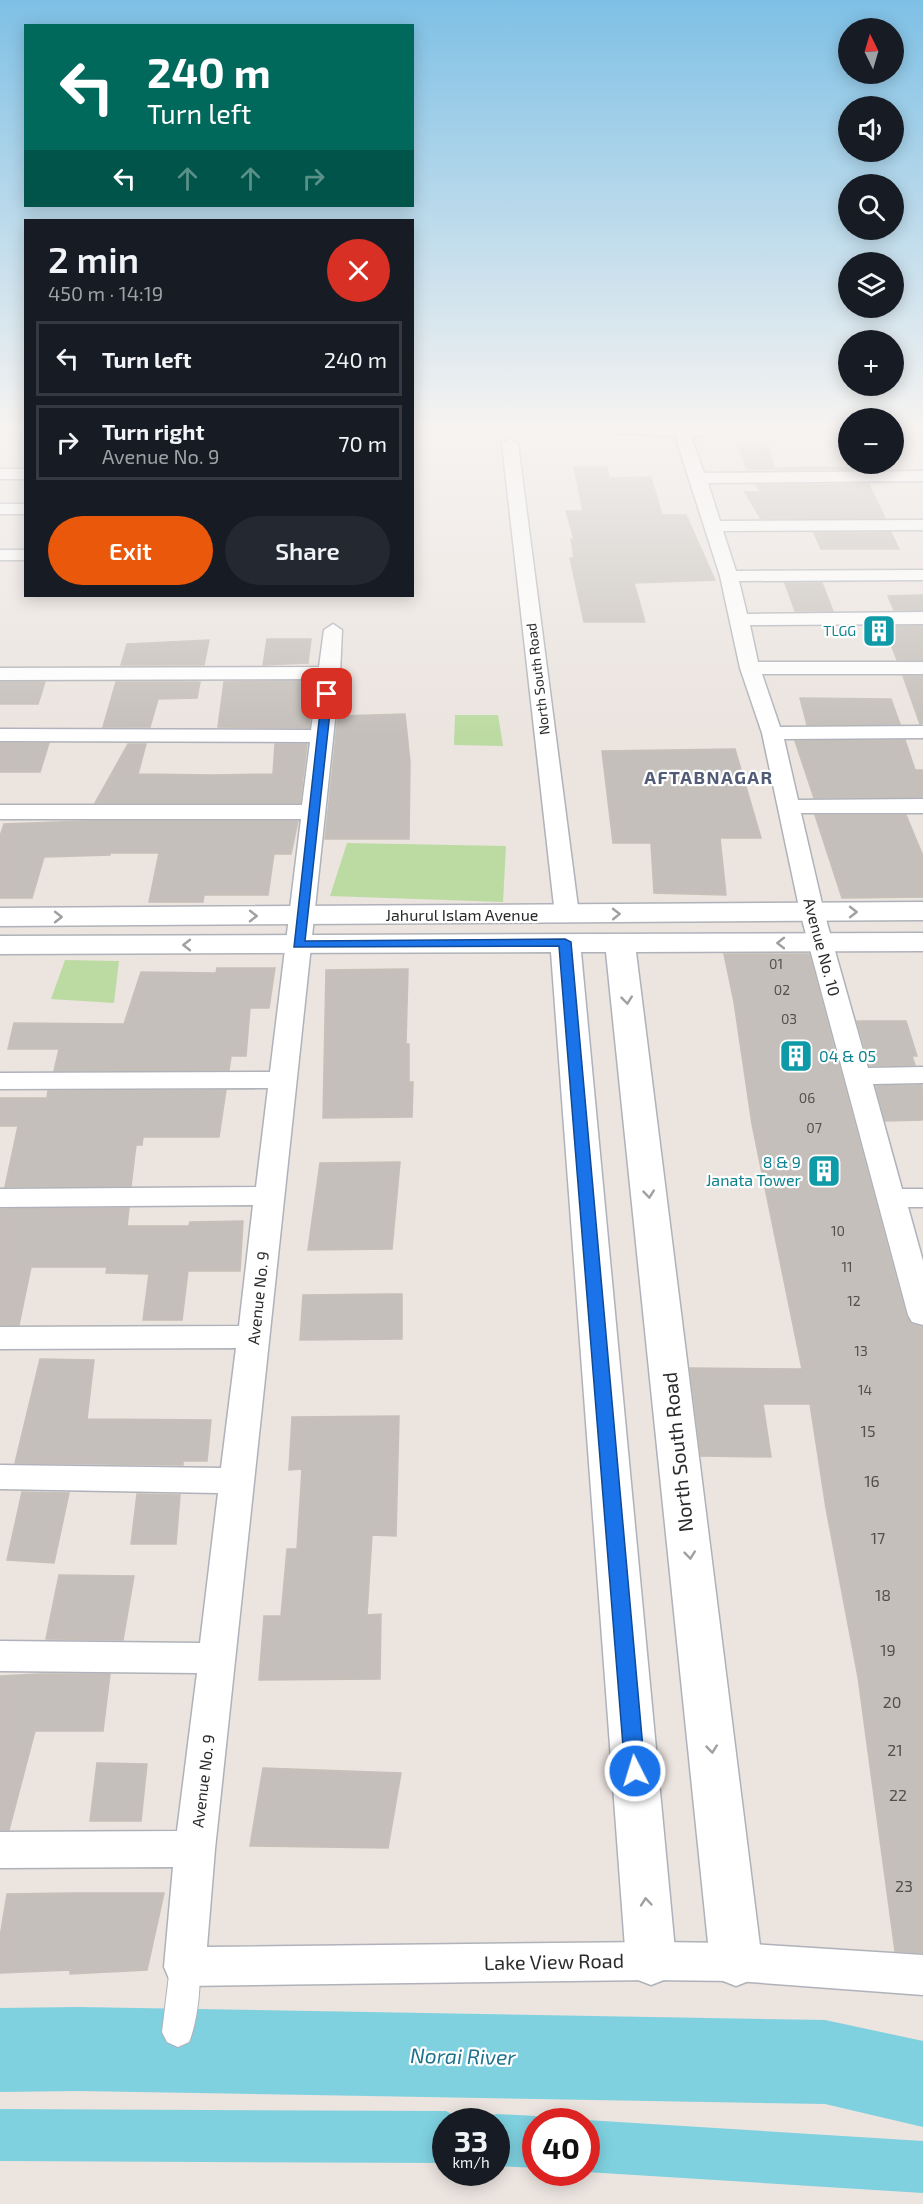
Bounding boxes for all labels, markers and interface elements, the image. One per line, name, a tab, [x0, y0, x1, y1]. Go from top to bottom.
north arrow	[838, 18, 904, 84]
map controls	[838, 18, 904, 474]
text: 240 m	[147, 46, 271, 96]
icon: left	[48, 48, 126, 126]
button: sound	[838, 96, 904, 162]
text: Turn left	[147, 97, 251, 129]
icon: left	[108, 162, 141, 195]
icon: ahead	[171, 162, 204, 195]
icon: ahead	[234, 162, 267, 195]
icon: right	[297, 162, 330, 195]
button: search	[838, 174, 904, 240]
text: 2 min	[48, 237, 139, 280]
button: close	[327, 239, 390, 302]
button: layers	[838, 252, 904, 318]
text: 450 m · 14:19	[48, 281, 163, 305]
button: +	[838, 330, 904, 396]
icon: left	[51, 342, 84, 375]
text: Turn left	[102, 346, 191, 372]
text: 240 m	[324, 346, 387, 372]
button: −	[838, 408, 904, 474]
text: Turn right	[102, 418, 204, 444]
icon: right	[51, 426, 84, 459]
text: 70 m	[338, 430, 387, 456]
text: Avenue No. 9	[102, 444, 219, 468]
button: Exit	[48, 516, 213, 585]
button: Share	[225, 516, 390, 585]
building icon: TLGG	[861, 613, 897, 649]
street label: North South Road	[522, 622, 553, 736]
place label: TLGG	[823, 622, 856, 639]
pin	[301, 668, 352, 719]
icon: arrive	[310, 677, 343, 710]
district label: AFTABNAGAR	[644, 766, 774, 788]
street label: Avenue No. 10	[800, 896, 845, 998]
street label: Jahurul Islam Avenue	[386, 905, 538, 924]
one-way arrow	[849, 906, 858, 918]
one-way arrow	[612, 908, 621, 920]
one-way arrow	[249, 910, 258, 922]
one-way arrow	[54, 911, 63, 923]
one-way arrow	[776, 937, 785, 949]
one-way arrow	[182, 939, 191, 951]
house number: 01	[769, 955, 783, 972]
house number: 02	[774, 981, 790, 998]
one-way arrow	[620, 996, 633, 1005]
house number: 03	[781, 1010, 797, 1027]
building icon: 04 & 05	[778, 1038, 814, 1074]
place label: 04 & 05	[819, 1046, 876, 1065]
house number: 06	[799, 1089, 815, 1106]
house number: 07	[806, 1119, 822, 1136]
place label: 8 & 9 Janata Tower	[706, 1152, 802, 1189]
building icon: 8 & 9 Janata Tower	[806, 1153, 842, 1189]
one-way arrow	[642, 1190, 655, 1199]
house number: 10	[831, 1222, 845, 1239]
street label: Avenue No. 9	[243, 1250, 272, 1346]
house number: 11	[841, 1258, 853, 1275]
house number: 12	[847, 1292, 861, 1309]
house number: 13	[854, 1342, 868, 1359]
street label: North South Road	[657, 1371, 697, 1533]
house number: 14	[858, 1381, 872, 1398]
house number: 15	[861, 1421, 875, 1440]
house number: 16	[864, 1471, 880, 1490]
house number: 17	[871, 1528, 885, 1547]
one-way arrow	[683, 1550, 696, 1559]
house number: 18	[875, 1585, 891, 1604]
house number: 19	[880, 1640, 896, 1659]
house number: 20	[883, 1692, 901, 1711]
street label: Avenue No. 9	[187, 1733, 218, 1829]
position arrow	[603, 1739, 667, 1803]
house number: 21	[887, 1740, 903, 1759]
one-way arrow	[705, 1744, 718, 1753]
house number: 22	[889, 1785, 907, 1804]
house number: 23	[895, 1876, 913, 1895]
one-way arrow	[640, 1898, 653, 1907]
street label: Lake View Road	[484, 1948, 624, 1974]
water label: Norai River	[410, 2042, 517, 2069]
speed limit sign: 40	[522, 2108, 600, 2186]
text: 33	[454, 2122, 488, 2158]
text: km/h	[452, 2153, 490, 2171]

